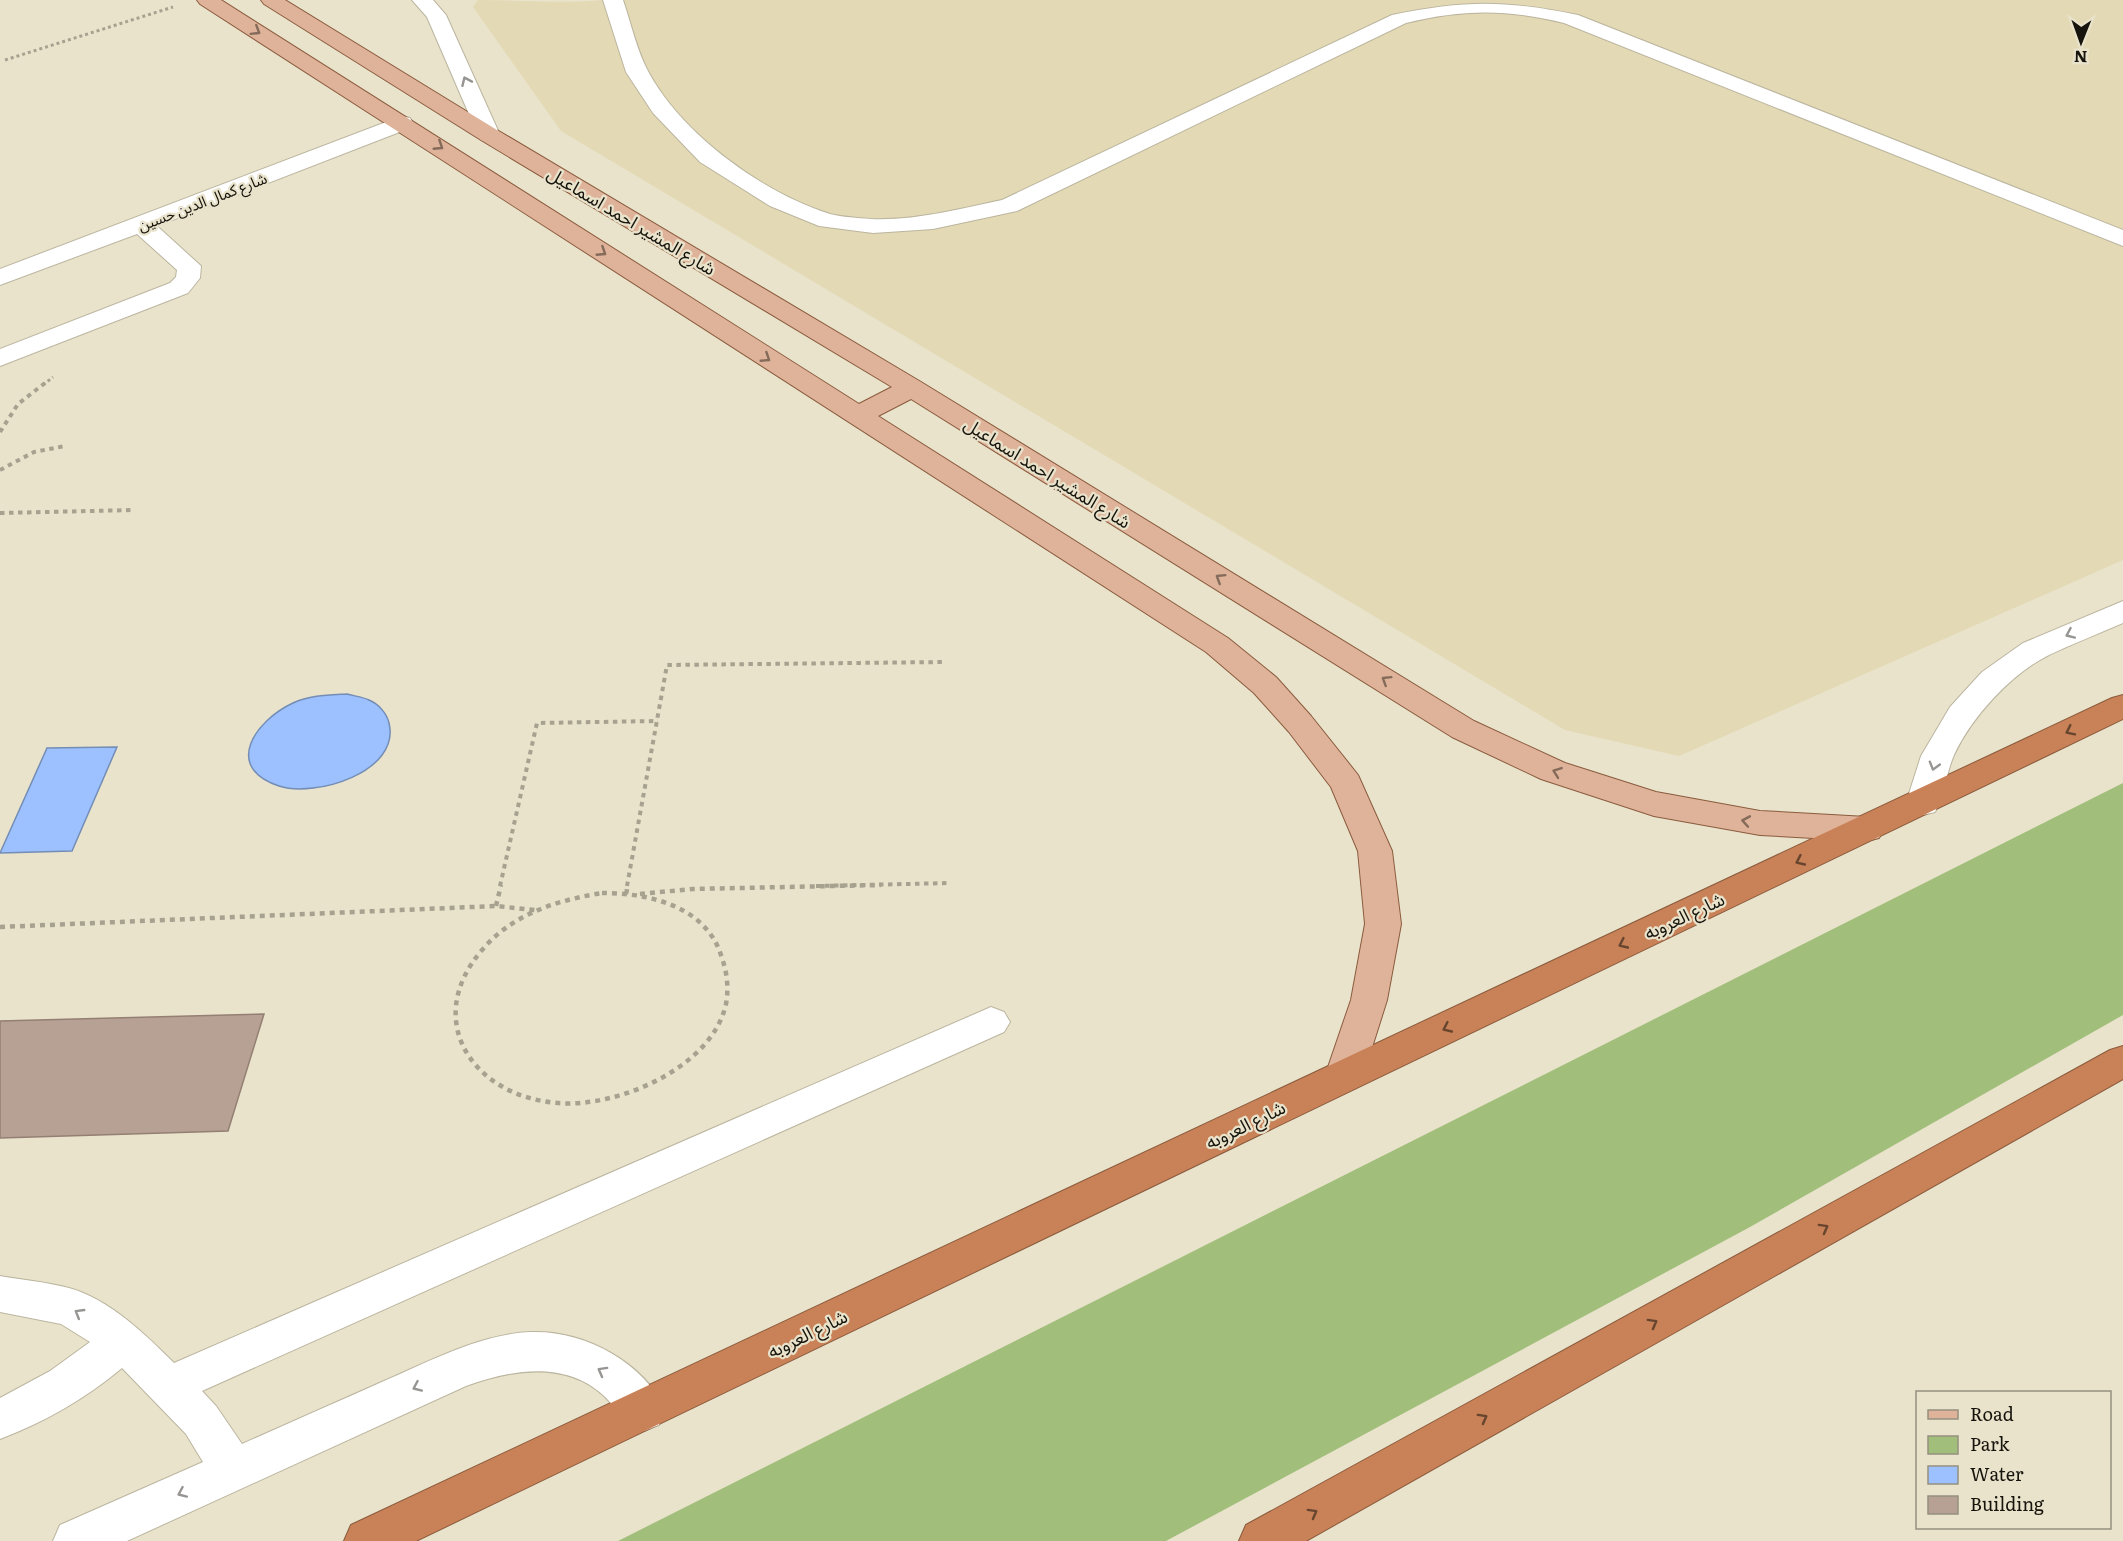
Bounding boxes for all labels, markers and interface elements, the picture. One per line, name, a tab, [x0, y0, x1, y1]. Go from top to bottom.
north arrow	[2051, 12, 2111, 72]
one-way arrow	[250, 24, 260, 36]
text: N	[2074, 46, 2088, 70]
one-way arrow	[461, 76, 473, 87]
one-way arrow	[432, 139, 443, 150]
street label: شارع المشير احمد اسماعيل	[542, 159, 721, 283]
street label: شارع كمال الدين حسين	[134, 166, 271, 238]
one-way arrow	[596, 245, 607, 256]
one-way arrow	[760, 351, 770, 363]
street label: شارع المشير احمد اسماعيل	[958, 410, 1137, 536]
one-way arrow	[1216, 573, 1226, 585]
one-way arrow	[2065, 627, 2076, 639]
one-way arrow	[1382, 676, 1392, 688]
one-way arrow	[2066, 724, 2077, 736]
one-way arrow	[1929, 760, 1941, 771]
one-way arrow	[1552, 767, 1563, 780]
one-way arrow	[1741, 815, 1750, 827]
one-way arrow	[1795, 853, 1806, 865]
street label: شارع العروبه	[1639, 885, 1729, 947]
one-way arrow	[1619, 937, 1630, 949]
one-way arrow	[1443, 1020, 1454, 1032]
street label: شارع العروبه	[1201, 1093, 1290, 1157]
one-way arrow	[1818, 1224, 1828, 1235]
street label: شارع العروبه	[763, 1302, 852, 1366]
one-way arrow	[75, 1308, 85, 1320]
one-way arrow	[1647, 1319, 1658, 1330]
one-way arrow	[598, 1367, 608, 1378]
one-way arrow	[413, 1380, 424, 1392]
legend	[1916, 1391, 2111, 1529]
text: Road	[1970, 1400, 2014, 1427]
one-way arrow	[1477, 1414, 1487, 1425]
text: Park	[1970, 1430, 2011, 1457]
text: Water	[1970, 1460, 2024, 1487]
one-way arrow	[178, 1486, 189, 1498]
text: Building	[1970, 1490, 2045, 1517]
one-way arrow	[1307, 1508, 1317, 1520]

